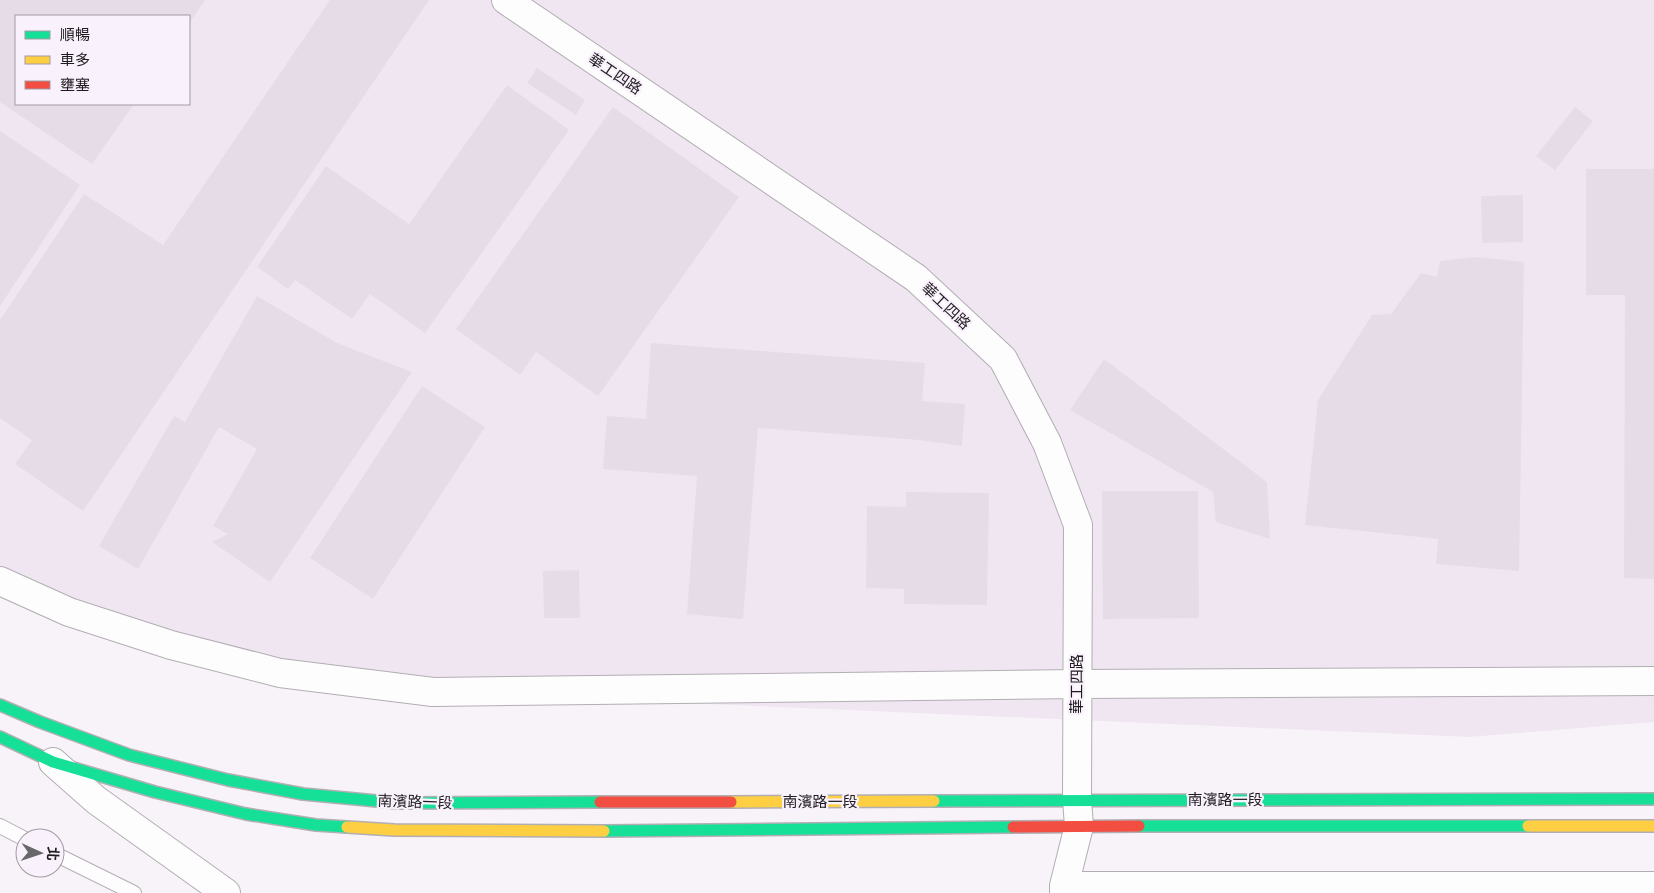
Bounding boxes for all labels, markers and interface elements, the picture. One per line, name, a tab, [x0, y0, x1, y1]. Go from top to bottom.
legend	[15, 15, 190, 105]
text: 順暢	[60, 26, 90, 43]
street label: 華工四路	[586, 50, 645, 97]
text: 車多	[60, 51, 90, 68]
text: 壅塞	[60, 76, 90, 93]
street label: 華工四路	[919, 279, 974, 332]
street label: 華工四路	[1068, 654, 1085, 714]
street label: 南濱路一段	[1187, 791, 1263, 808]
street label: 南濱路一段	[377, 792, 453, 811]
street label: 南濱路一段	[782, 793, 858, 810]
north arrow	[15, 828, 65, 878]
text: 北	[45, 846, 61, 861]

